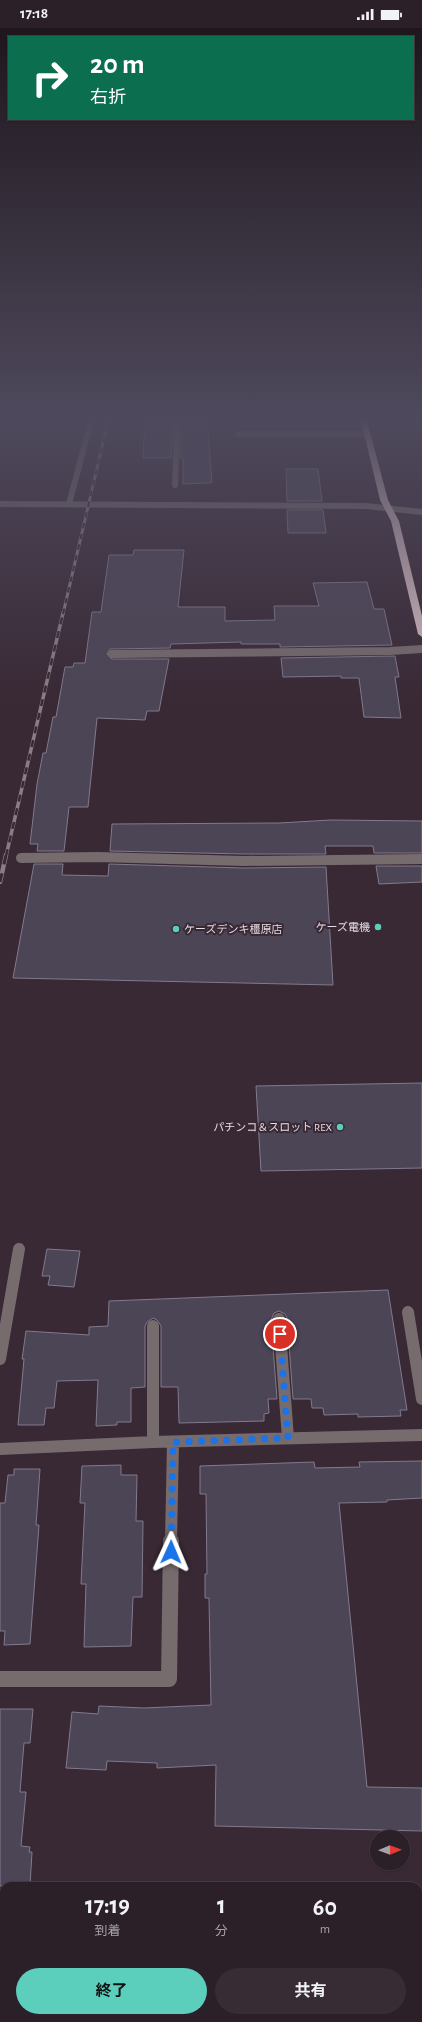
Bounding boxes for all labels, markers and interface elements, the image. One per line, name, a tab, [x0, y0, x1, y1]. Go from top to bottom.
text: 17:18	[20, 6, 48, 21]
text: 20 m	[90, 51, 145, 79]
icon: right	[24, 52, 76, 104]
text: 右折	[90, 89, 126, 107]
place label: ケーズ電機	[316, 921, 370, 933]
marker: ケーズ電機	[373, 922, 383, 932]
place label: ケーズデンキ橿原店	[184, 923, 282, 935]
marker: ケーズデンキ橿原店	[171, 924, 181, 934]
place label: パチンコ＆スロット REX	[213, 1122, 332, 1133]
marker: パチンコ＆スロット REX	[335, 1122, 345, 1132]
pin	[263, 1317, 297, 1351]
icon: arrive	[269, 1323, 291, 1345]
position arrow	[150, 1531, 192, 1573]
north arrow	[370, 1830, 410, 1870]
map controls	[370, 1830, 410, 1870]
text: 17:19	[85, 1894, 130, 1918]
text: 1	[217, 1894, 226, 1918]
text: 60	[313, 1896, 337, 1920]
text: m	[320, 1923, 330, 1936]
text: 到着	[94, 1925, 120, 1938]
text: 分	[215, 1925, 228, 1938]
button: 終了	[16, 1968, 207, 2014]
button: 共有	[215, 1968, 406, 2014]

